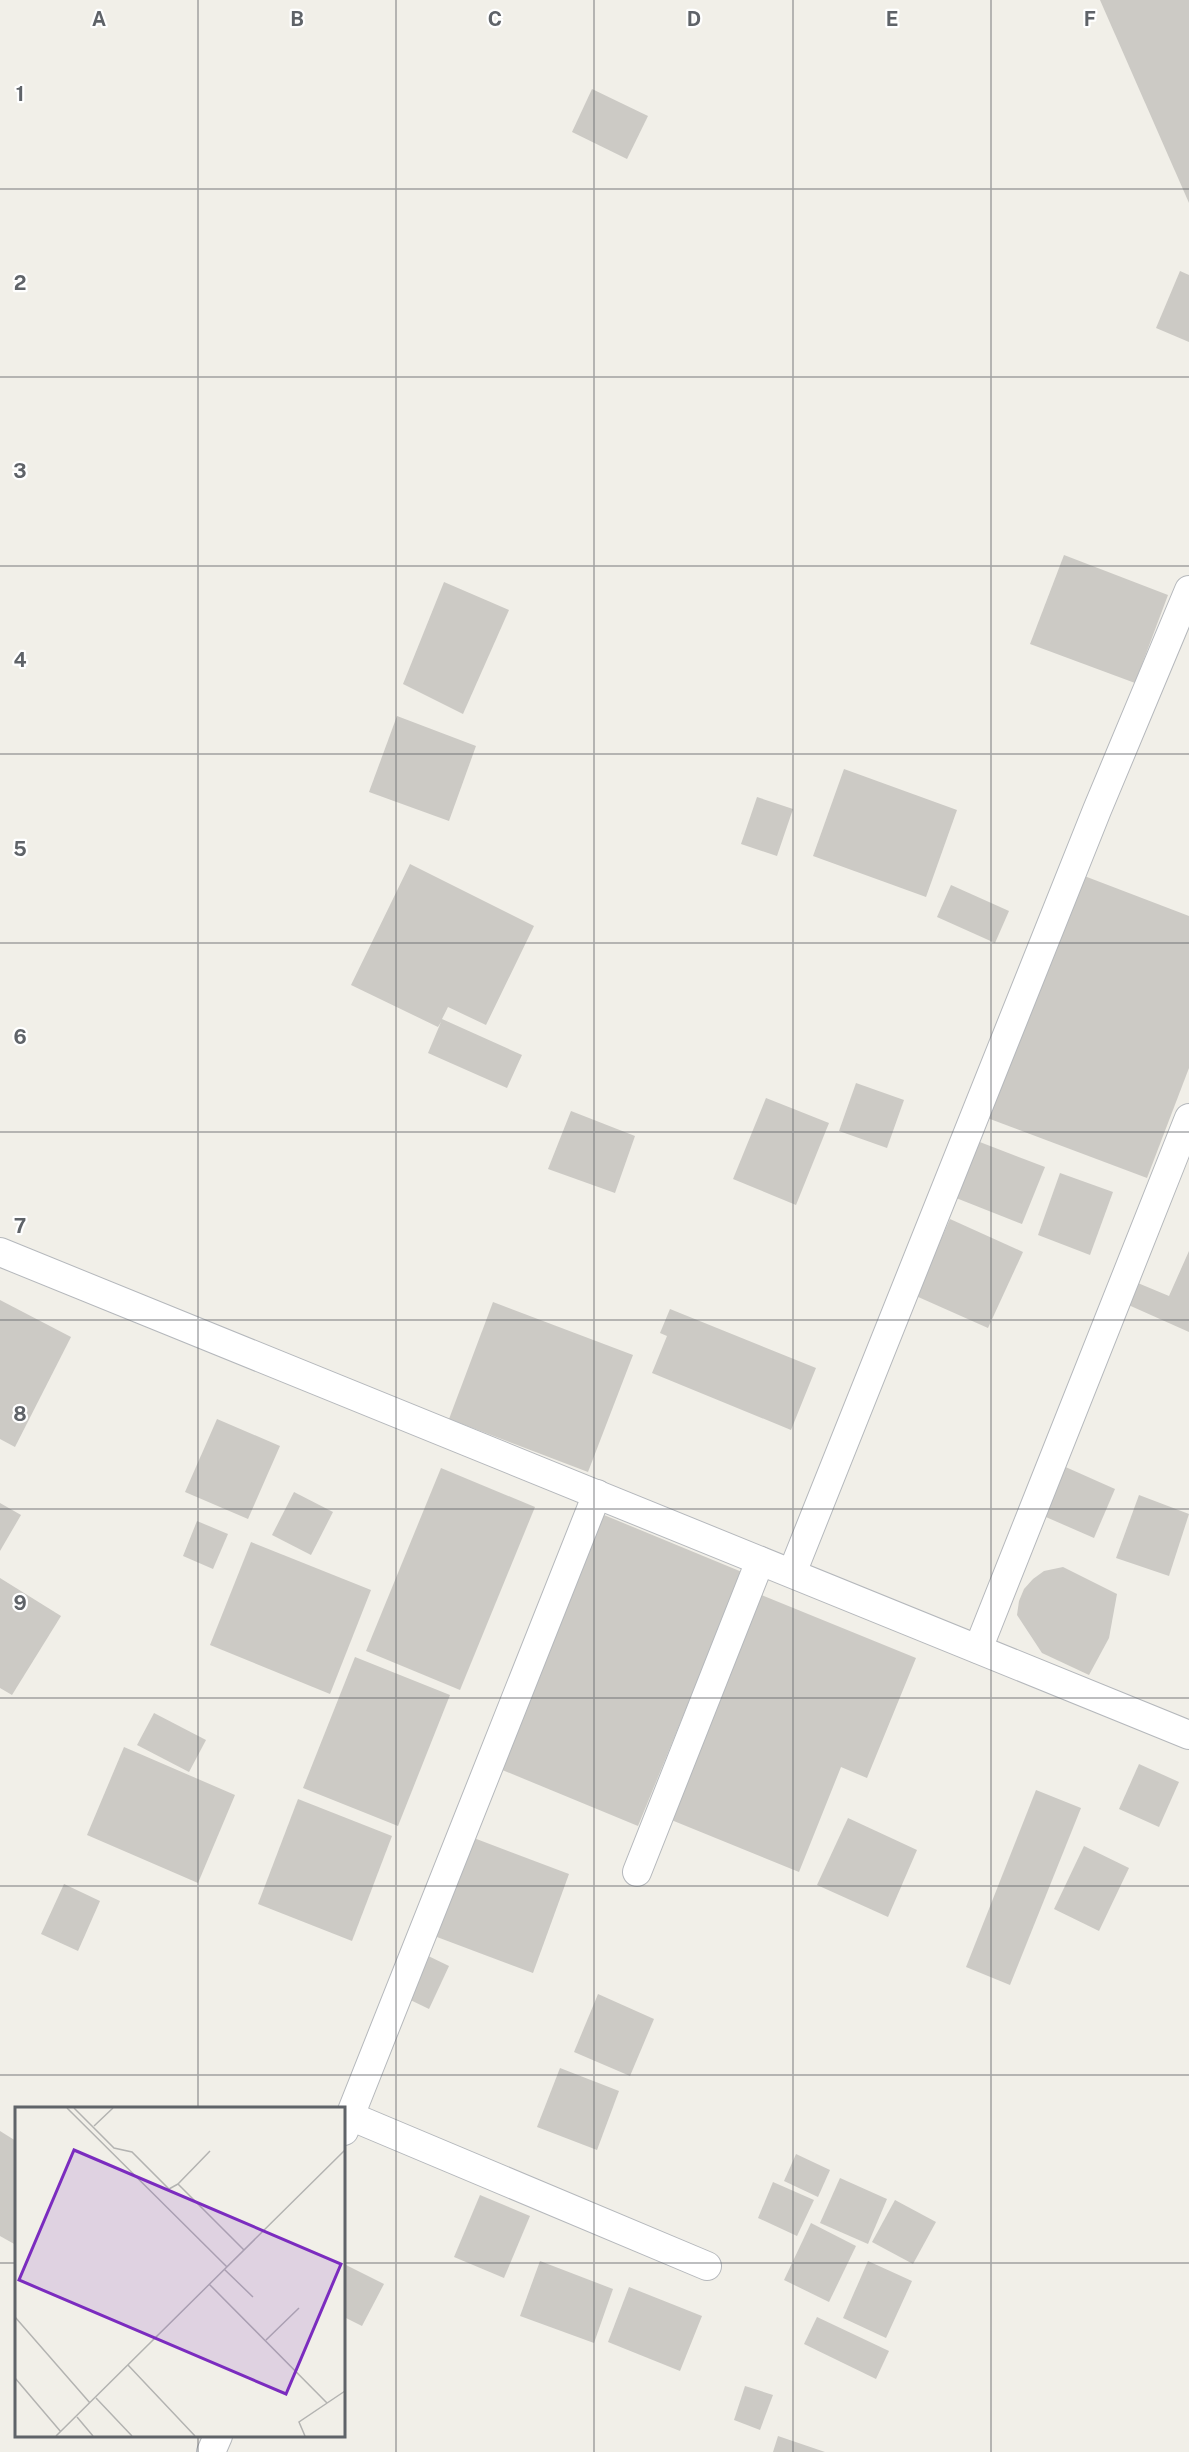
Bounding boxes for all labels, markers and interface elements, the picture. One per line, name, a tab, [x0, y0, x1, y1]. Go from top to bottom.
text: A	[92, 7, 106, 31]
text: B	[290, 7, 304, 31]
text: C	[488, 7, 502, 31]
text: D	[687, 7, 701, 31]
text: E	[886, 7, 898, 31]
text: F	[1084, 7, 1096, 31]
text: 1	[16, 82, 24, 106]
text: 2	[14, 271, 26, 295]
text: 3	[13, 459, 27, 483]
text: 4	[13, 648, 27, 672]
text: 5	[13, 837, 27, 861]
text: 6	[13, 1025, 27, 1049]
text: 7	[14, 1214, 26, 1238]
text: 8	[13, 1402, 27, 1426]
text: 9	[13, 1591, 27, 1615]
inset map	[15, 2107, 345, 2437]

